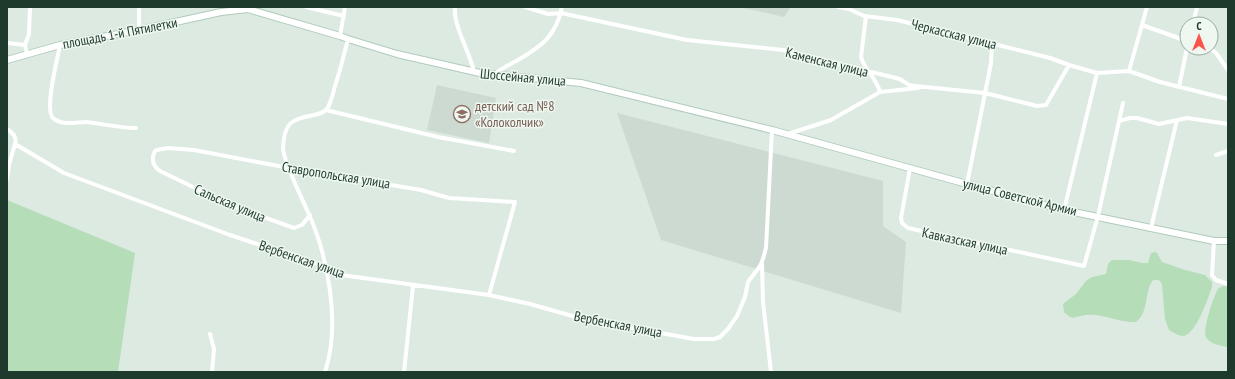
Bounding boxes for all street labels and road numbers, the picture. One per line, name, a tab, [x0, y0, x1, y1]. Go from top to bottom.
street label: площадь 1-й Пятилетки	[61, 13, 179, 53]
street label: Черкасская улица	[909, 15, 999, 53]
street label: Каменская улица	[784, 43, 870, 81]
street label: Шоссейная улица	[479, 64, 567, 90]
street label: Ставропольская улица	[281, 158, 391, 192]
street label: улица Советской Армии	[961, 174, 1079, 220]
street label: Сальская улица	[192, 180, 268, 226]
street label: Кавказская улица	[921, 223, 1009, 259]
street label: Вербенская улица	[257, 236, 347, 282]
street label: Вербенская улица	[572, 307, 664, 341]

